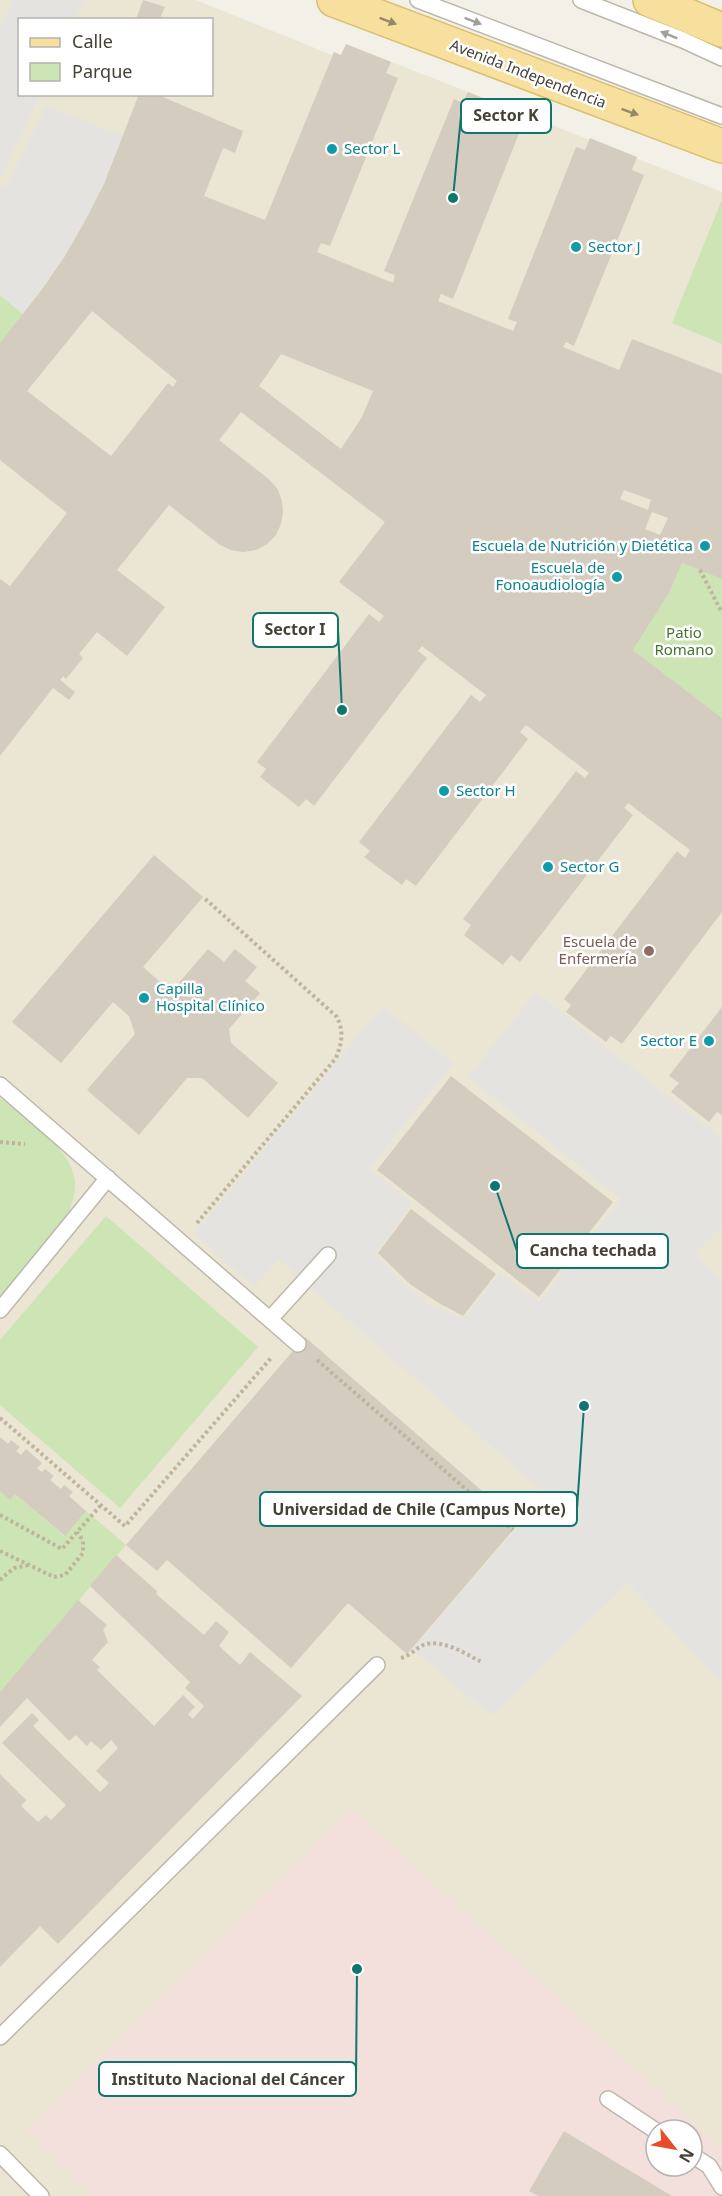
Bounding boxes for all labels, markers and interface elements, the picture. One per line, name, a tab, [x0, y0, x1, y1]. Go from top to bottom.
one-way arrow	[379, 17, 397, 26]
one-way arrow	[464, 17, 482, 26]
legend	[18, 18, 213, 96]
text: Calle	[72, 29, 113, 53]
one-way arrow	[659, 30, 677, 40]
street label: Avenida Independencia	[447, 34, 609, 112]
text: Parque	[72, 59, 132, 83]
callout: Sector K	[461, 99, 551, 133]
text: Sector K	[473, 104, 539, 126]
one-way arrow	[621, 108, 639, 117]
place label: Sector L	[344, 138, 400, 158]
marker: Sector L	[325, 142, 339, 156]
place label: Sector J	[588, 236, 641, 256]
marker: Sector J	[569, 240, 583, 254]
place label: Escuela de Nutrición y Dietética	[472, 535, 693, 555]
marker: Escuela de Nutrición y Dietética	[698, 539, 712, 553]
place label: Escuela de Fonoaudiología	[495, 557, 605, 594]
marker: Escuela de Fonoaudiología	[610, 570, 624, 584]
callout: Sector I	[253, 613, 338, 647]
text: Sector I	[264, 618, 326, 640]
park label: Patio Romano	[654, 622, 714, 659]
place label: Sector H	[456, 780, 516, 800]
marker: Sector H	[437, 784, 451, 798]
place label: Sector G	[560, 856, 619, 876]
marker: Sector G	[541, 860, 555, 874]
place label: Escuela de Enfermería	[559, 931, 637, 968]
marker: Escuela de Enfermería	[642, 944, 656, 958]
place label: Capilla Hospital Clínico	[156, 978, 265, 1015]
marker: Capilla Hospital Clínico	[137, 991, 151, 1005]
place label: Sector E	[640, 1030, 697, 1050]
marker: Sector E	[702, 1034, 716, 1048]
callout: Cancha techada	[517, 1234, 668, 1268]
text: Cancha techada	[529, 1239, 657, 1261]
callout: Universidad de Chile (Campus Norte)	[260, 1492, 577, 1526]
text: Universidad de Chile (Campus Norte)	[272, 1498, 566, 1520]
callout: Instituto Nacional del Cáncer	[99, 2062, 356, 2096]
text: Instituto Nacional del Cáncer	[111, 2068, 345, 2090]
north arrow	[644, 2118, 704, 2178]
text: N	[674, 2144, 700, 2167]

